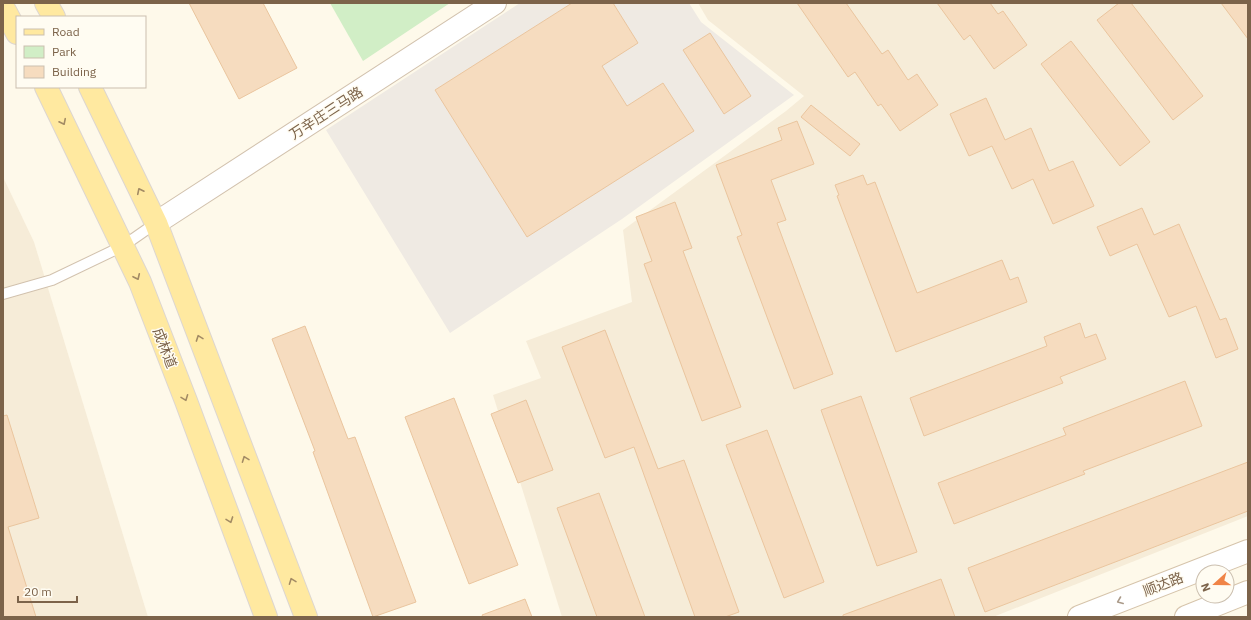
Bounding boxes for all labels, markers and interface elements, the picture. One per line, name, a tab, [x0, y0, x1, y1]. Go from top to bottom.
legend	[16, 16, 146, 88]
text: Road	[52, 24, 80, 39]
text: Park	[52, 44, 77, 59]
text: Building	[52, 64, 97, 79]
street label: 万辛庄三马路	[286, 83, 366, 143]
one-way arrow	[58, 118, 66, 125]
one-way arrow	[137, 188, 145, 195]
one-way arrow	[132, 273, 140, 280]
street label: 成林道	[149, 325, 181, 371]
one-way arrow	[196, 334, 204, 341]
one-way arrow	[180, 395, 188, 402]
one-way arrow	[242, 456, 250, 463]
one-way arrow	[225, 516, 233, 523]
north arrow	[1195, 564, 1235, 604]
street label: 顺达路	[1140, 568, 1186, 600]
one-way arrow	[288, 577, 296, 584]
scale bar	[18, 578, 77, 604]
text: N	[1198, 581, 1214, 594]
text: 20 m	[24, 584, 52, 599]
one-way arrow	[1117, 596, 1124, 604]

